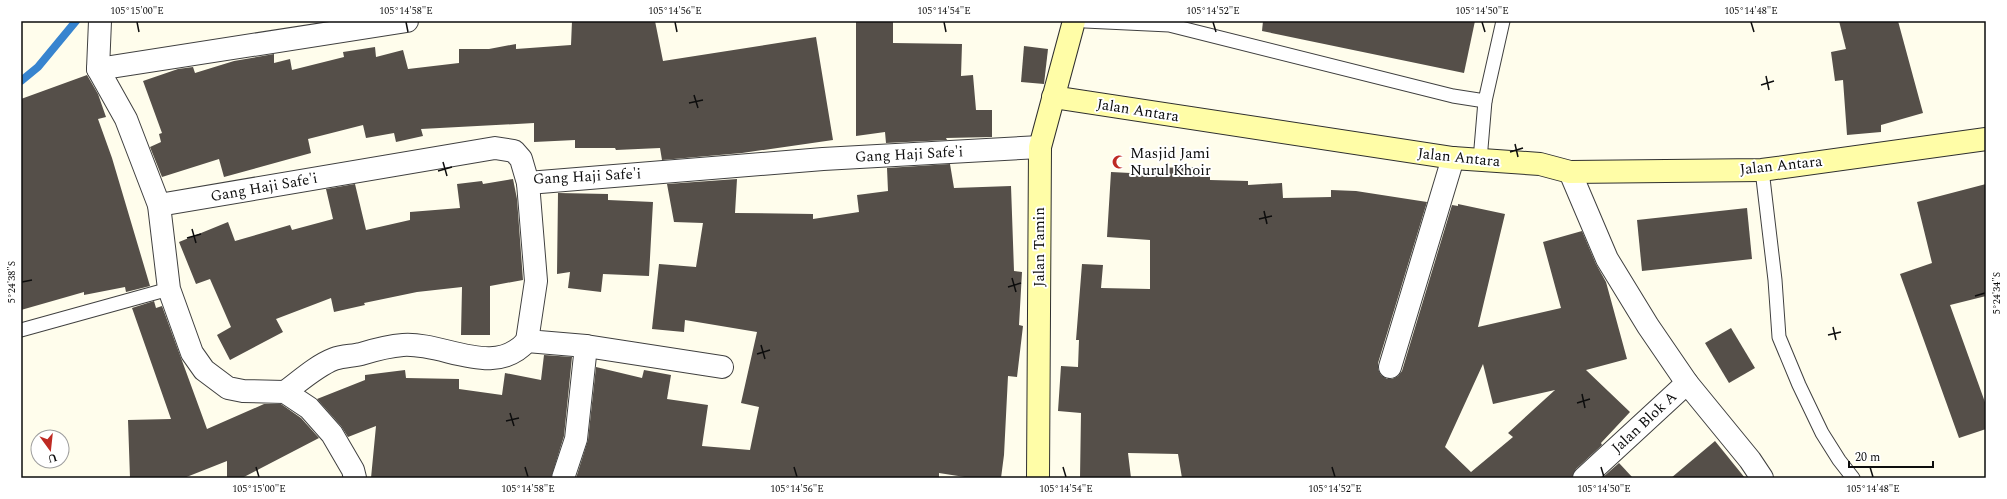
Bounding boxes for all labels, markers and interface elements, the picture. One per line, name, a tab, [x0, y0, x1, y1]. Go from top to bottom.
text: 105°15'00"E	[110, 3, 164, 19]
text: 105°14'58"E	[379, 3, 433, 19]
text: 105°14'56"E	[648, 3, 702, 19]
text: 105°14'54"E	[917, 3, 971, 19]
text: 105°14'52"E	[1186, 3, 1240, 19]
text: 105°14'50"E	[1455, 3, 1509, 19]
text: 105°14'48"E	[1724, 3, 1778, 19]
street label: Jalan Antara	[1095, 93, 1181, 128]
street label: Gang Haji Safe'i	[854, 140, 964, 169]
place label: Masjid Jami Nurul Khoir	[1130, 142, 1211, 182]
street label: Jalan Antara	[1416, 142, 1502, 173]
street label: Jalan Antara	[1739, 150, 1824, 181]
mosque icon: Masjid Jami Nurul Khoir	[1111, 154, 1127, 170]
street label: Gang Haji Safe'i	[532, 162, 642, 191]
street label: Gang Haji Safe'i	[209, 167, 319, 208]
street label: Jalan Tamin	[1028, 207, 1051, 287]
text: 5°24'38"S	[4, 261, 20, 303]
text: 5°24'34"S	[1989, 272, 2005, 314]
street label: Jalan Blok A	[1606, 386, 1682, 459]
north arrow	[30, 429, 70, 469]
scale bar	[1849, 443, 1933, 469]
text: 20 m	[1855, 448, 1880, 467]
text: U	[46, 449, 59, 468]
text: 105°15'00"E	[232, 481, 286, 497]
text: 105°14'58"E	[501, 481, 555, 497]
text: 105°14'56"E	[770, 481, 824, 497]
text: 105°14'54"E	[1039, 481, 1093, 497]
text: 105°14'52"E	[1308, 481, 1362, 497]
text: 105°14'50"E	[1577, 481, 1631, 497]
text: 105°14'48"E	[1846, 481, 1900, 497]

